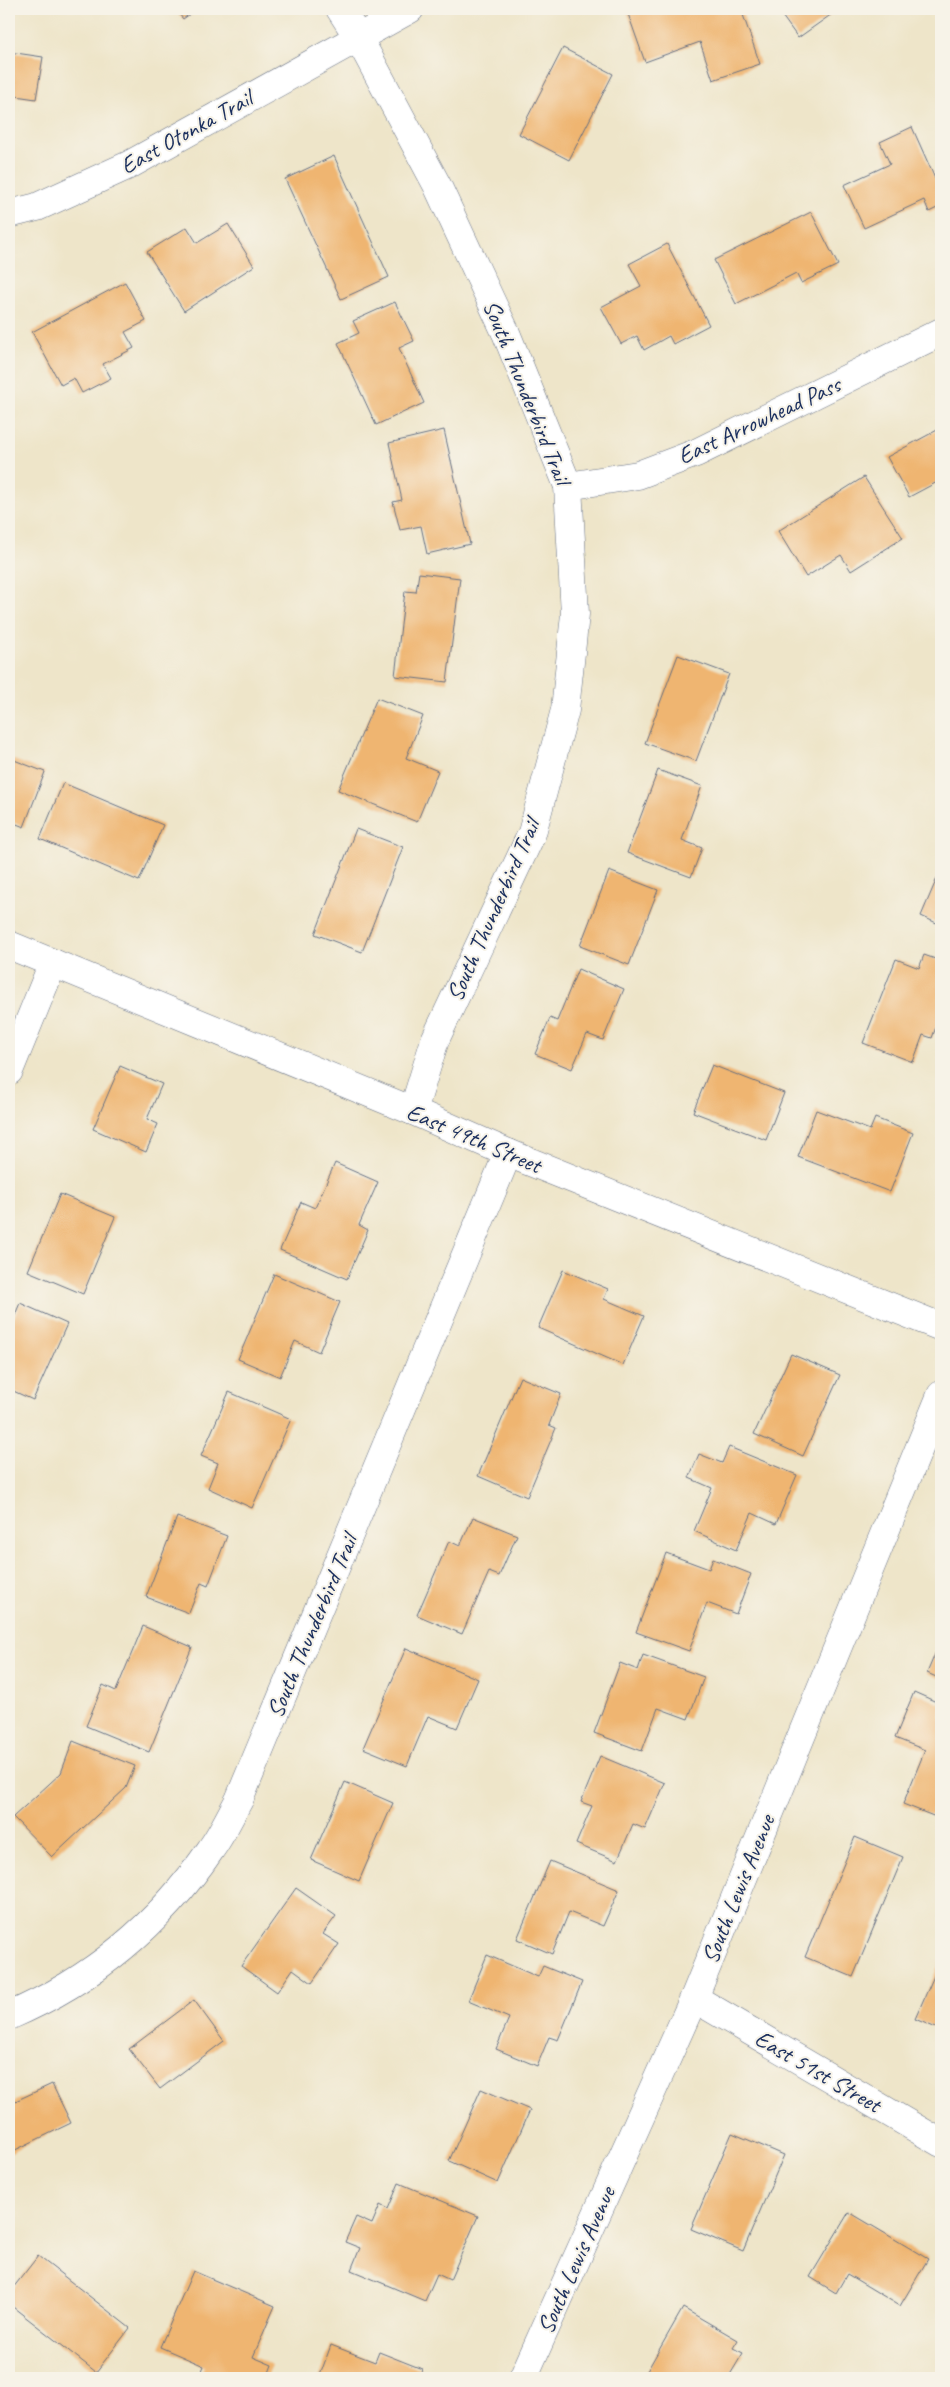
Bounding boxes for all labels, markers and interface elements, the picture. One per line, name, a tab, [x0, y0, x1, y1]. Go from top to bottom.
street label: East Otonka Trail	[115, 82, 261, 181]
street label: South Thunderbird Trail	[476, 296, 579, 492]
street label: East Arrowhead Pass	[673, 368, 847, 471]
street label: South Thunderbird Trail	[439, 811, 548, 1006]
street label: East 49th Street	[402, 1096, 548, 1181]
street label: South Thunderbird Trail	[260, 1526, 366, 1722]
street label: South Lewis Avenue	[695, 1808, 782, 1968]
street label: East 51st Street	[750, 2023, 888, 2120]
street label: South Lewis Avenue	[530, 2180, 623, 2338]

